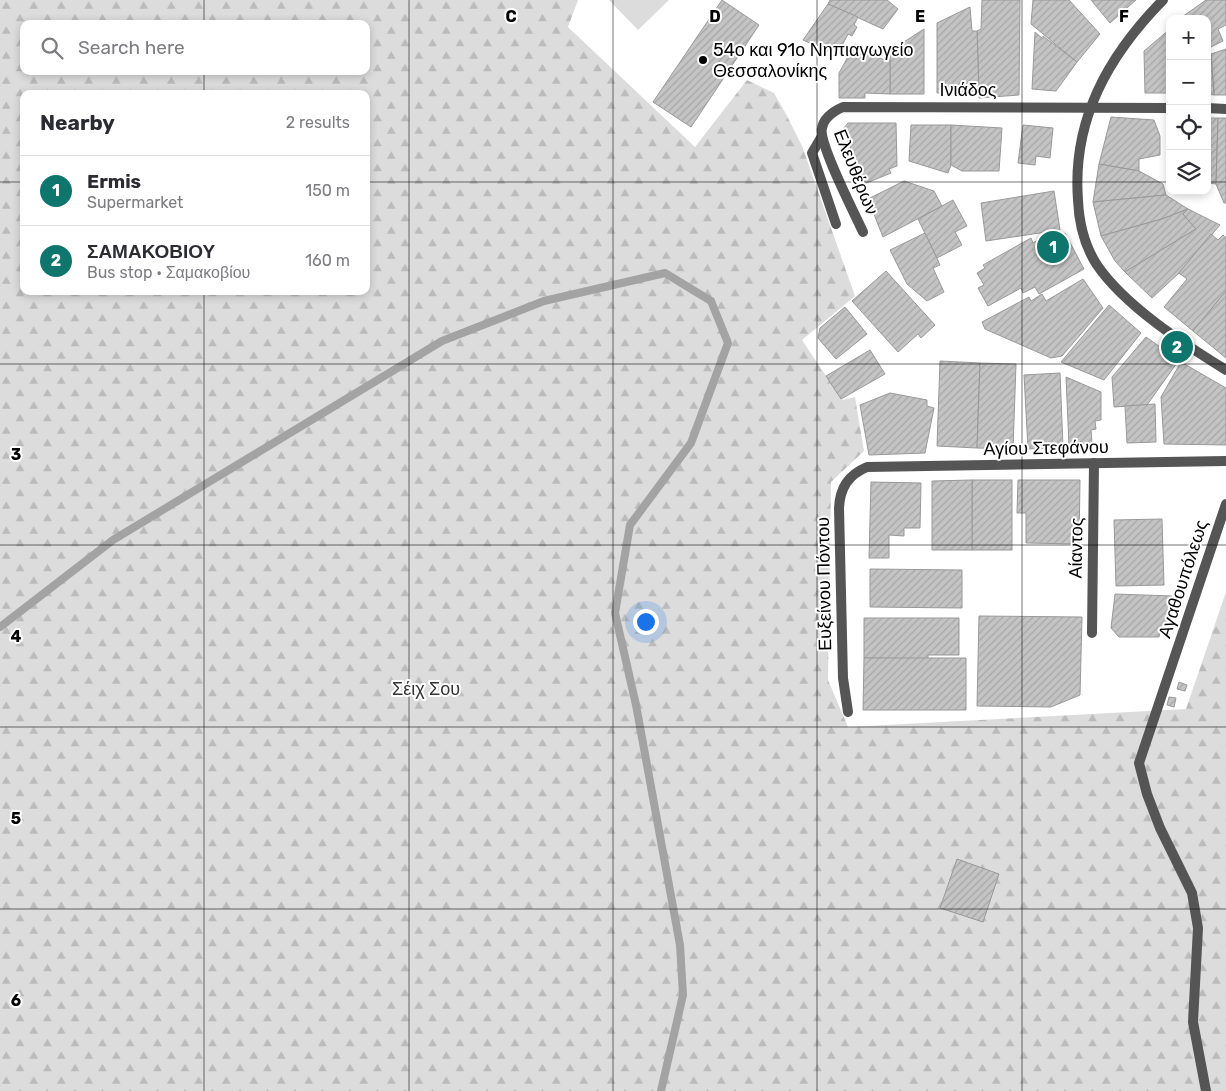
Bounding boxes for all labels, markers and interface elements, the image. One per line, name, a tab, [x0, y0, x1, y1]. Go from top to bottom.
text: C	[505, 7, 517, 26]
text: D	[709, 7, 721, 26]
text: E	[915, 7, 925, 26]
text: F	[1119, 7, 1129, 26]
map controls	[1166, 15, 1211, 195]
button: +	[1166, 15, 1211, 60]
search box	[20, 20, 370, 75]
icon: search	[38, 34, 66, 62]
text: Search here	[78, 36, 185, 59]
place label: 54ο και 91ο Νηπιαγωγείο Θεσσαλονίκης	[713, 39, 914, 82]
marker: 54ο και 91ο Νηπιαγωγείο Θεσσαλονίκης	[697, 54, 709, 66]
button: −	[1166, 60, 1211, 105]
street label: Ινιάδος	[939, 79, 997, 101]
button: locate	[1166, 105, 1211, 150]
text: Nearby	[40, 110, 115, 135]
text: 2 results	[286, 113, 350, 132]
street label: Ελευθέρων	[829, 126, 883, 218]
button: layers	[1166, 150, 1211, 195]
text: Ermis	[87, 170, 141, 193]
text: 1	[52, 181, 60, 200]
text: 150 m	[305, 181, 350, 200]
text: Supermarket	[87, 193, 183, 212]
pin: 1	[1037, 228, 1069, 266]
text: ΣΑΜΑΚΟΒΙΟΥ	[87, 240, 215, 263]
text: 2	[51, 251, 61, 270]
text: 160 m	[305, 251, 350, 270]
text: Bus stop · Σαμακοβίου	[87, 263, 250, 282]
pin: 2	[1161, 328, 1193, 366]
street label: Αγίου Στεφάνου	[983, 436, 1109, 460]
text: 3	[11, 445, 21, 464]
street label: Ευξείνου Πόντου	[812, 517, 836, 651]
street label: Αίαντος	[1064, 517, 1088, 579]
street label: Αγαθουπόλεως	[1154, 517, 1213, 641]
your location	[633, 609, 659, 635]
text: 4	[11, 627, 22, 646]
park label: Σέιχ Σου	[392, 678, 460, 700]
text: 5	[11, 809, 21, 828]
text: 6	[11, 991, 21, 1010]

